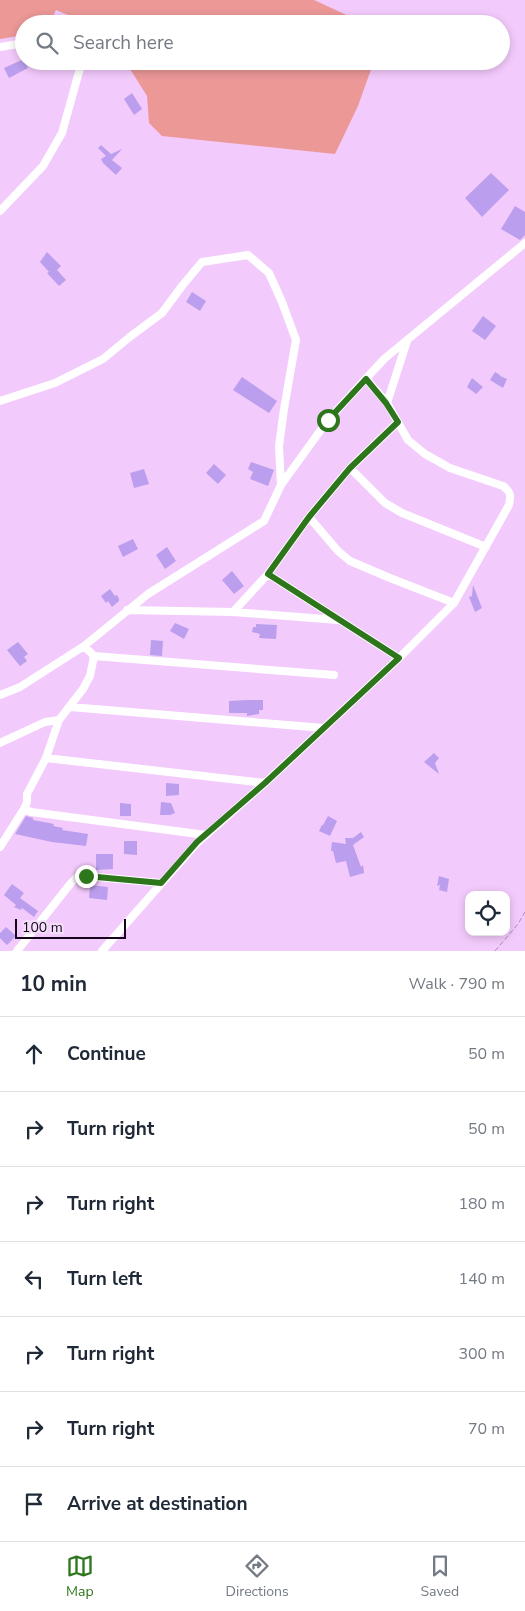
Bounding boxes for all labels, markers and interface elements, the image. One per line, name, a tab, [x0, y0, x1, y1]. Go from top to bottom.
search box	[15, 15, 510, 70]
icon: search	[33, 29, 61, 57]
text: Search here	[73, 30, 174, 56]
route start	[317, 409, 340, 432]
route end	[75, 865, 98, 888]
map controls	[465, 891, 510, 936]
button: locate	[465, 891, 510, 936]
scale bar	[15, 916, 126, 939]
text: 100 m	[22, 918, 63, 937]
text: 10 min	[20, 970, 87, 998]
text: Walk · 790 m	[409, 973, 505, 995]
icon: ahead	[20, 1040, 48, 1068]
text: Continue	[67, 1041, 146, 1067]
text: 50 m	[468, 1043, 505, 1065]
icon: right	[20, 1115, 48, 1143]
text: Turn right	[67, 1116, 154, 1142]
text: 50 m	[468, 1118, 505, 1140]
icon: right	[20, 1190, 48, 1218]
text: Turn right	[67, 1191, 154, 1217]
text: 180 m	[458, 1193, 505, 1215]
icon: left	[20, 1265, 48, 1293]
text: Turn left	[67, 1266, 142, 1292]
text: 140 m	[458, 1268, 505, 1290]
icon: right	[20, 1340, 48, 1368]
text: Turn right	[67, 1341, 154, 1367]
text: 300 m	[458, 1343, 505, 1365]
icon: right	[20, 1415, 48, 1443]
text: Turn right	[67, 1416, 154, 1442]
text: 70 m	[468, 1418, 505, 1440]
icon: arrive	[20, 1490, 48, 1518]
text: Arrive at destination	[67, 1491, 248, 1517]
tab: Map	[66, 1552, 94, 1601]
tab: Directions	[226, 1552, 289, 1601]
tab: Saved	[420, 1552, 459, 1601]

